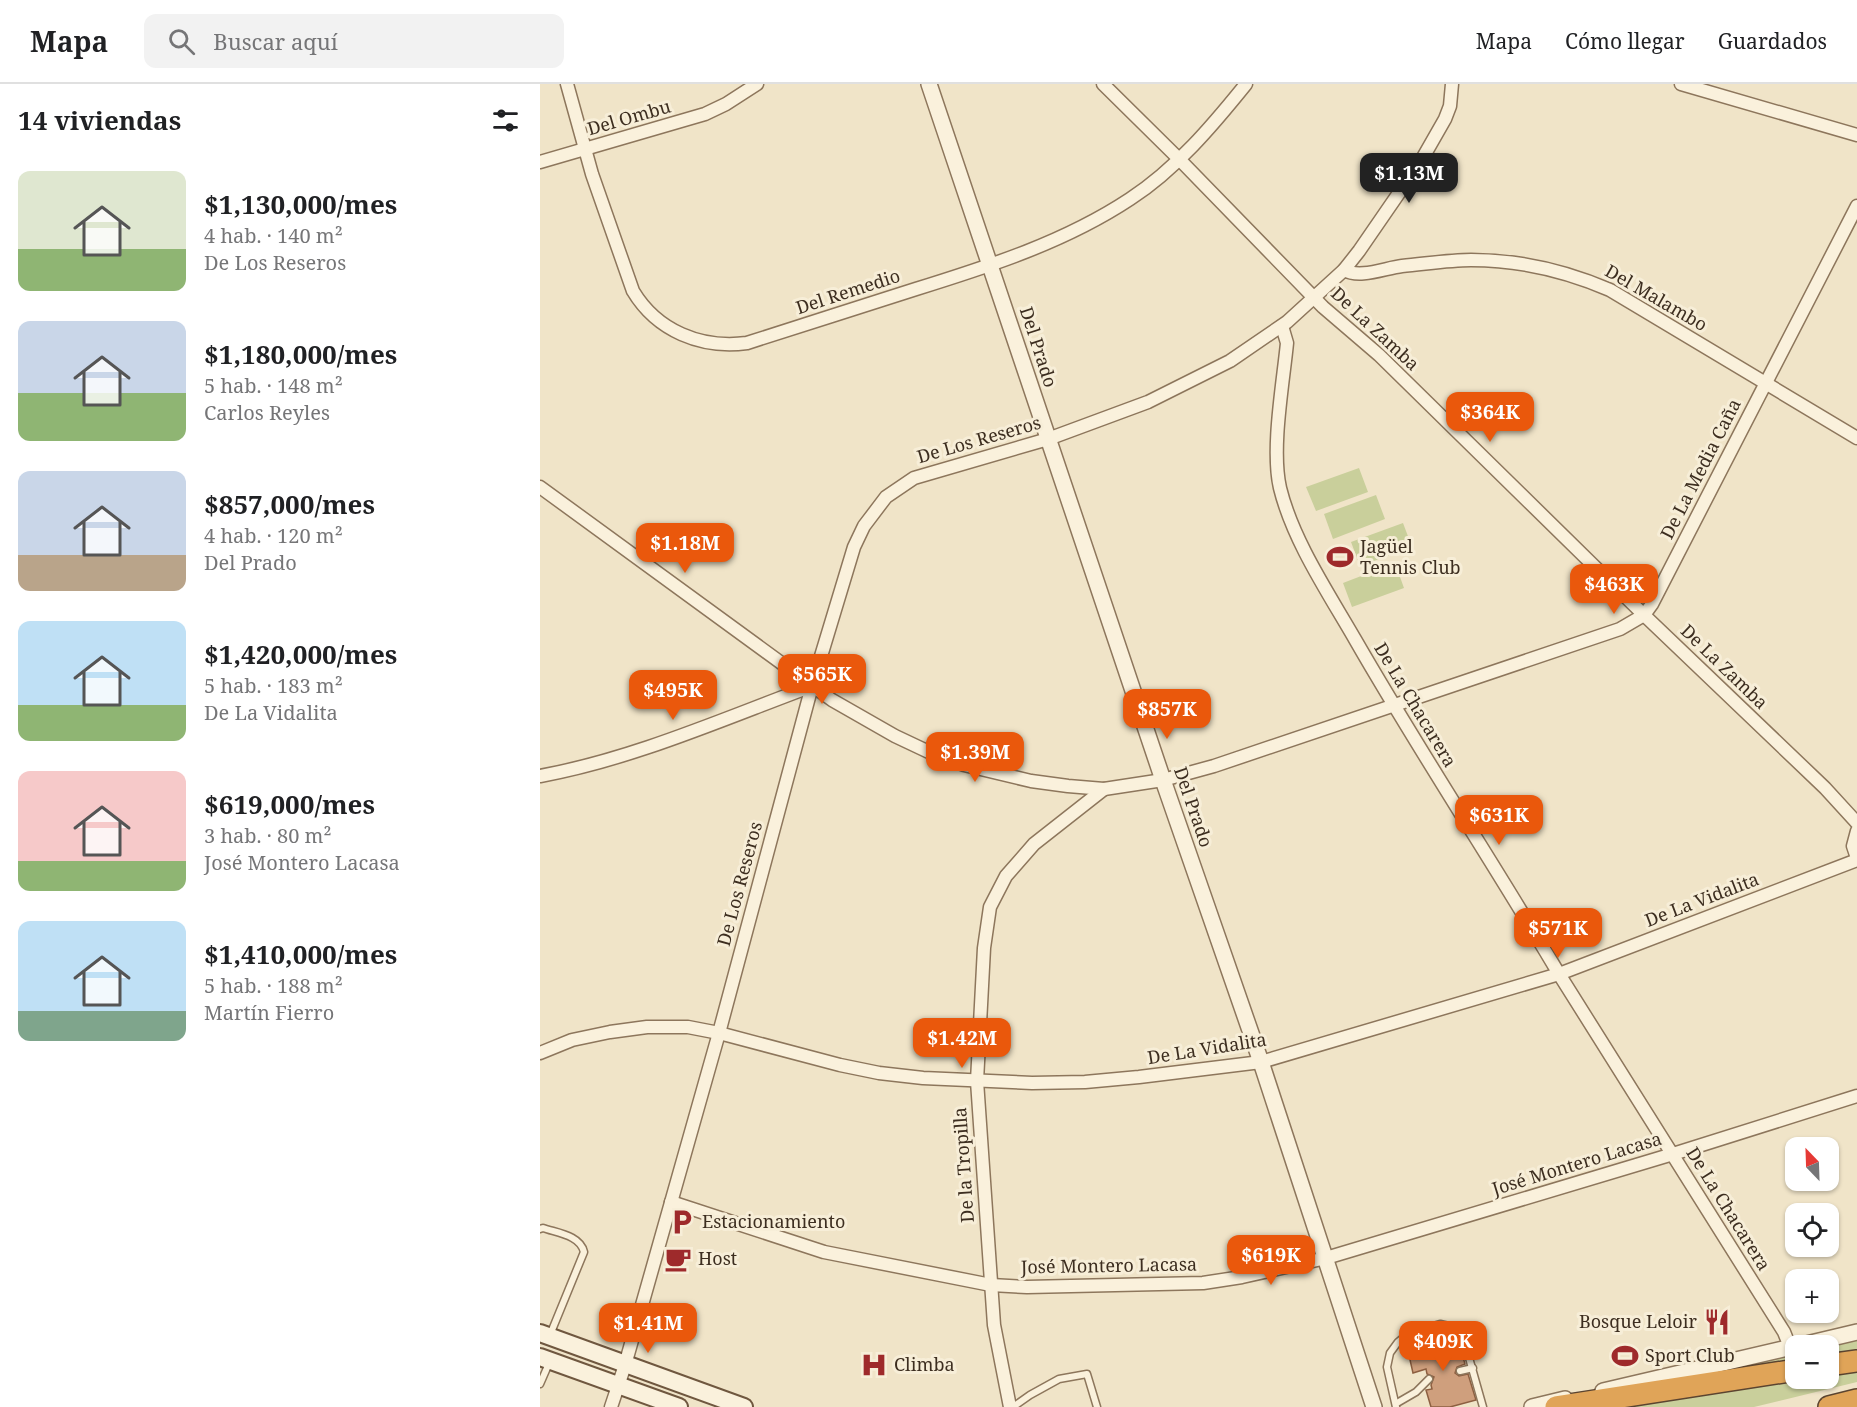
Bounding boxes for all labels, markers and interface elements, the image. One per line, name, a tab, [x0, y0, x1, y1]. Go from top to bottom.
search box	[144, 14, 564, 68]
text: Mapa	[30, 22, 108, 60]
icon: search	[165, 25, 198, 58]
text: Buscar aquí	[213, 26, 338, 56]
text: Mapa	[1476, 27, 1532, 55]
text: Cómo llegar	[1565, 27, 1685, 55]
text: Guardados	[1718, 27, 1827, 55]
street label: Del Ombu	[584, 94, 674, 140]
text: 14 viviendas	[18, 102, 181, 138]
icon: filters	[489, 104, 522, 137]
pin: $1.13M	[1360, 153, 1458, 204]
text: $1.13M	[1374, 159, 1444, 186]
text: $1,130,000/mes	[204, 186, 397, 222]
icon: home	[66, 195, 138, 267]
text: 4 hab. · 140 m²	[204, 222, 343, 249]
text: De Los Reseros	[204, 249, 346, 276]
street label: Del Malambo	[1601, 258, 1712, 336]
street label: Del Remedio	[792, 263, 903, 319]
street label: De La Zamba	[1326, 281, 1425, 375]
street label: Del Prado	[1015, 303, 1063, 390]
text: $1,180,000/mes	[204, 336, 397, 372]
icon: home	[66, 345, 138, 417]
text: 5 hab. · 148 m²	[204, 372, 343, 399]
pin: $364K	[1448, 392, 1532, 443]
street label: De La Media Caña	[1654, 394, 1746, 543]
text: $364K	[1460, 398, 1520, 425]
text: Carlos Reyles	[204, 399, 330, 426]
street label: De Los Reseros	[914, 410, 1044, 468]
text: $857,000/mes	[204, 486, 375, 522]
icon: home	[66, 495, 138, 567]
text: 4 hab. · 120 m²	[204, 522, 343, 549]
pin: $1.18M	[636, 523, 734, 574]
text: $1.18M	[650, 529, 720, 556]
place label: Jagüel Tennis Club	[1359, 534, 1461, 579]
sports icon: Jagüel Tennis Club	[1325, 542, 1355, 572]
text: Del Prado	[204, 549, 297, 576]
pin: $463K	[1572, 564, 1656, 615]
text: $463K	[1584, 570, 1644, 597]
street label: De La Zamba	[1676, 619, 1773, 714]
text: $1,420,000/mes	[204, 636, 397, 672]
street label: De La Chacarera	[1369, 638, 1463, 771]
icon: home	[66, 645, 138, 717]
pin: $565K	[780, 654, 864, 705]
text: $565K	[792, 660, 852, 687]
pin: $495K	[631, 670, 715, 721]
text: 5 hab. · 183 m²	[204, 672, 343, 699]
text: $495K	[643, 676, 703, 703]
pin: $857K	[1125, 689, 1209, 740]
text: $857K	[1137, 695, 1197, 722]
text: De La Vidalita	[204, 699, 338, 726]
pin: $1.39M	[926, 732, 1024, 783]
text: $1.39M	[940, 738, 1010, 765]
street label: Del Prado	[1169, 763, 1219, 850]
text: $619,000/mes	[204, 786, 375, 822]
icon: home	[66, 795, 138, 867]
pin: $631K	[1457, 795, 1541, 846]
text: $631K	[1469, 801, 1529, 828]
street label: De Los Reseros	[711, 819, 767, 949]
text: 3 hab. · 80 m²	[204, 822, 331, 849]
text: José Montero Lacasa	[204, 849, 400, 876]
street label: De La Vidalita	[1641, 866, 1762, 932]
pin: $571K	[1516, 908, 1600, 959]
text: $571K	[1528, 914, 1588, 941]
text: $1,410,000/mes	[204, 936, 397, 972]
icon: home	[66, 945, 138, 1017]
text: 5 hab. · 188 m²	[204, 972, 343, 999]
text: Martín Fierro	[204, 999, 334, 1026]
pin: $1.42M	[913, 1018, 1011, 1069]
text: $1.42M	[927, 1024, 997, 1051]
street label: De La Vidalita	[1146, 1027, 1268, 1069]
street label: De la Tropilla	[947, 1106, 979, 1224]
street label: José Montero Lacasa	[1488, 1126, 1664, 1201]
north arrow	[1785, 1137, 1839, 1191]
map controls	[1785, 1137, 1839, 1389]
street label: De La Chacarera	[1681, 1142, 1776, 1275]
button: locate	[1785, 1203, 1839, 1257]
parking icon: Estacionamiento	[667, 1207, 697, 1237]
place label: Estacionamiento	[702, 1209, 845, 1233]
pin: $619K	[1229, 1235, 1313, 1286]
text: $619K	[1241, 1241, 1301, 1268]
cafe icon: Host	[663, 1244, 693, 1274]
place label: Host	[698, 1246, 737, 1270]
street label: José Montero Lacasa	[1020, 1251, 1197, 1279]
button: +	[1785, 1269, 1839, 1323]
pin: $1.41M	[599, 1303, 697, 1354]
restaurant icon: Bosque Leloir	[1702, 1307, 1732, 1337]
text: $1.41M	[613, 1309, 683, 1336]
place label: Bosque Leloir	[1579, 1309, 1698, 1333]
pin: $409K	[1401, 1321, 1485, 1372]
text: $409K	[1413, 1327, 1473, 1354]
button: −	[1785, 1335, 1839, 1389]
sports icon: Sport Club	[1610, 1341, 1640, 1371]
place label: Sport Club	[1645, 1343, 1735, 1367]
hospital icon: Climba	[859, 1350, 889, 1380]
place label: Climba	[894, 1352, 955, 1376]

